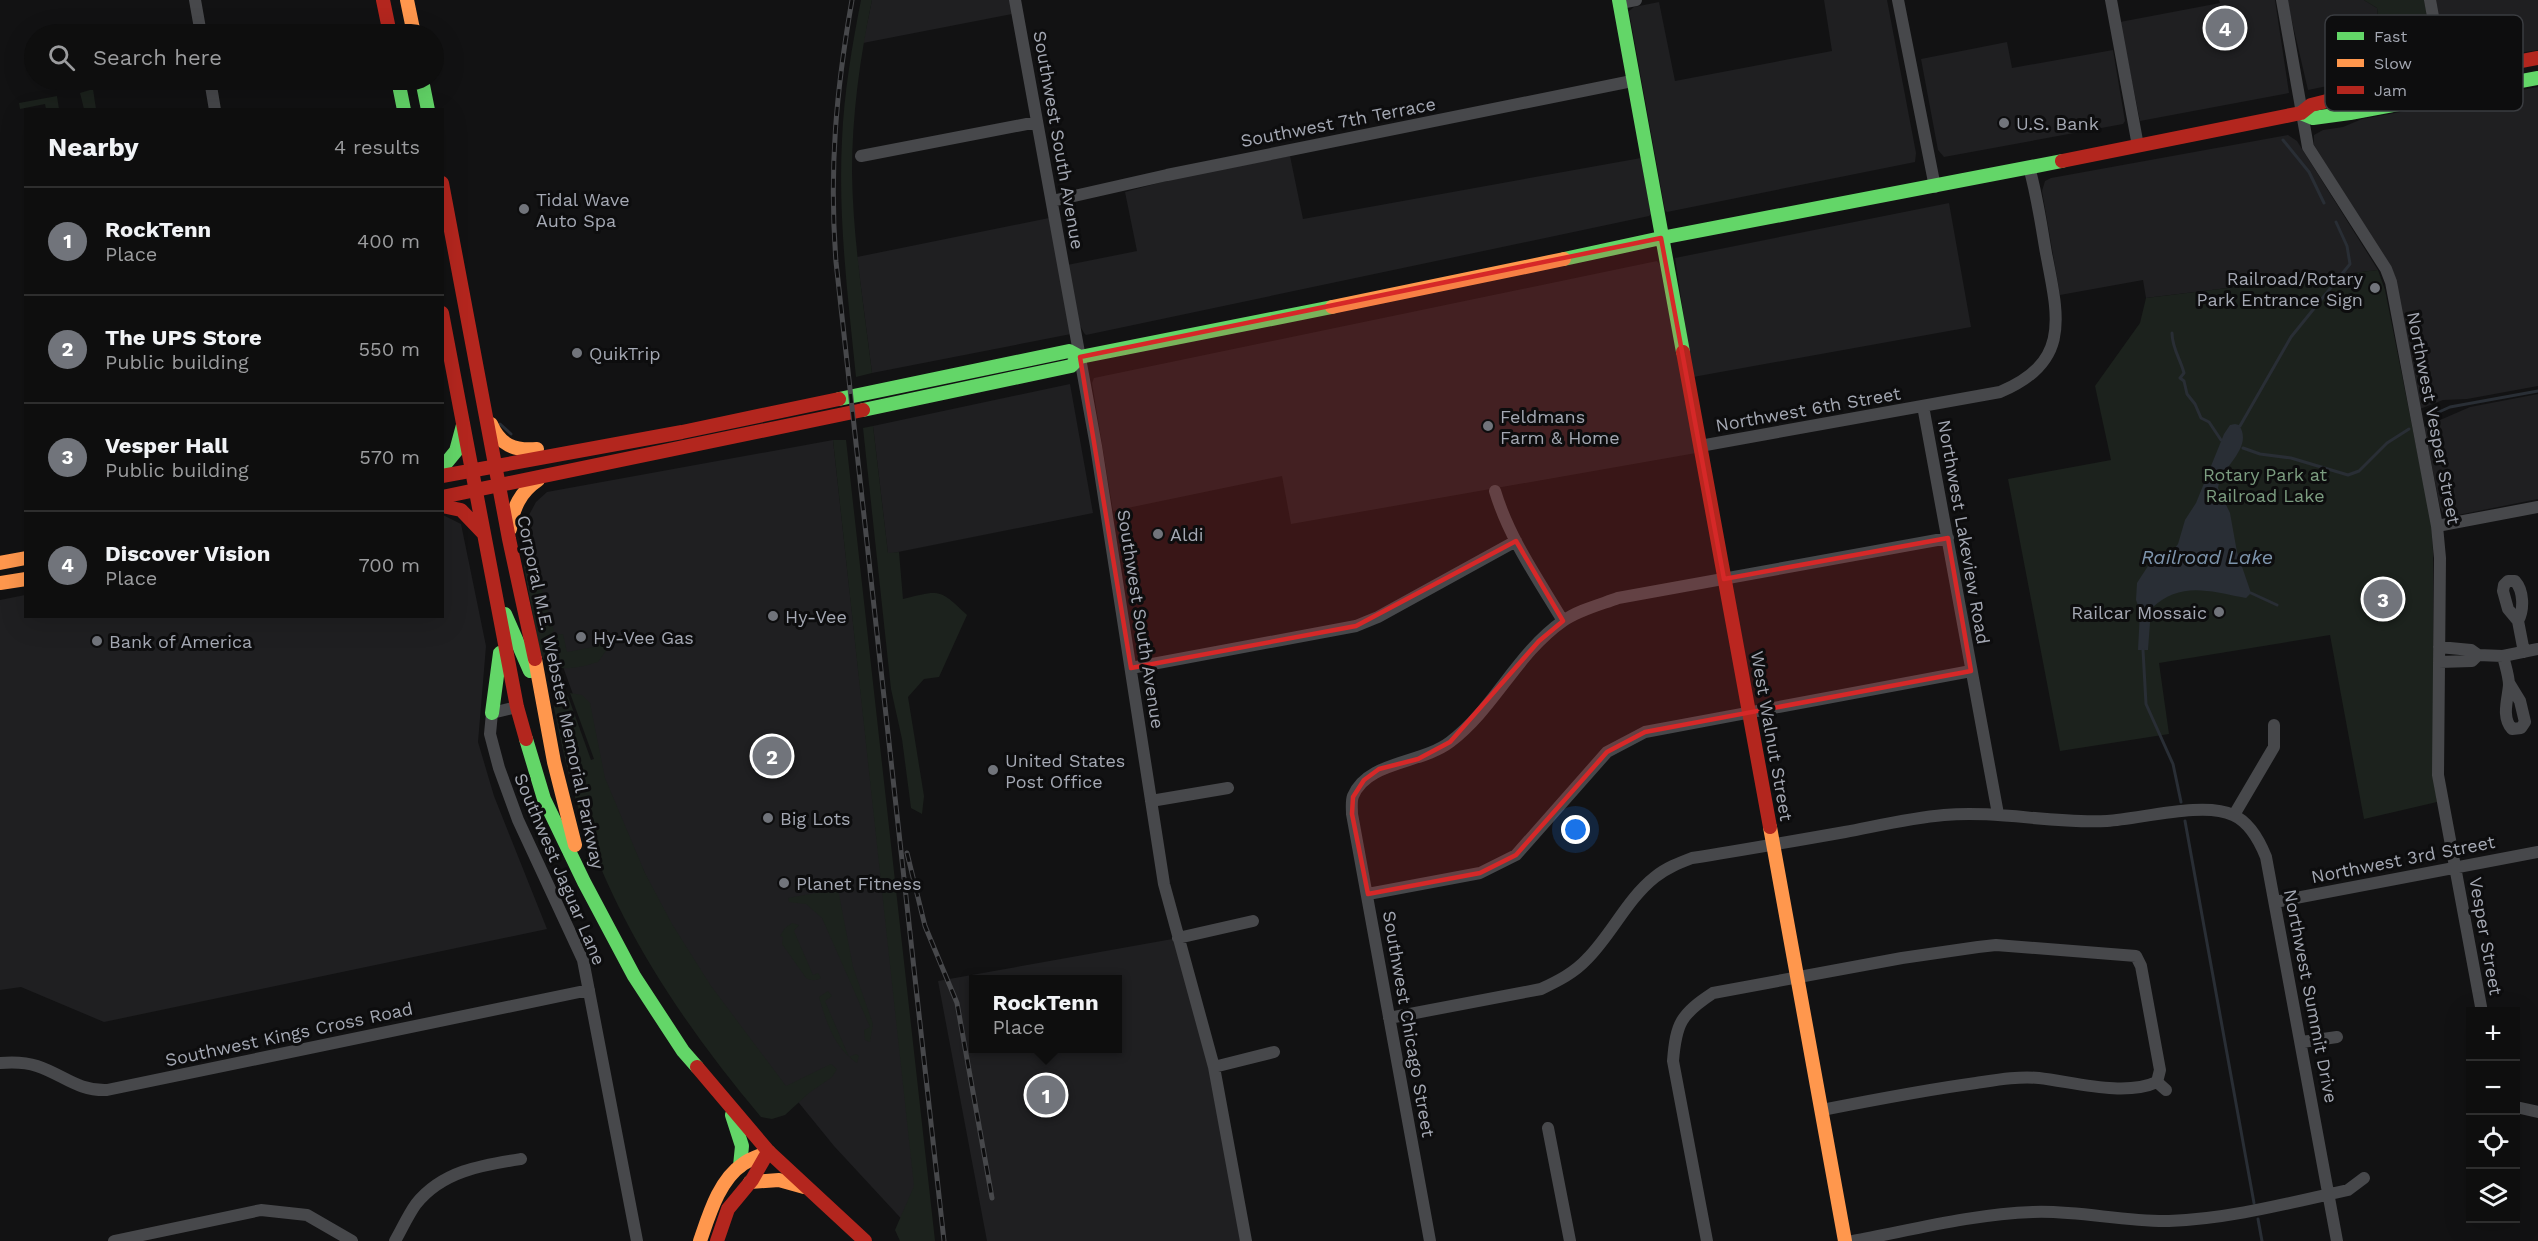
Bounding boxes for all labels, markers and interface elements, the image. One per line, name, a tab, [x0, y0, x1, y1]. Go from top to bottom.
pin: 4	[2206, 6, 2244, 51]
legend	[2325, 15, 2523, 111]
search box	[24, 24, 444, 90]
text: Fast	[2374, 27, 2407, 46]
street label: Southwest South Avenue	[1029, 29, 1089, 251]
icon: search	[45, 41, 78, 74]
text: Search here	[93, 45, 222, 70]
text: Slow	[2374, 54, 2412, 73]
text: Jam	[2374, 81, 2407, 100]
street label: Southwest 7th Terrace	[1239, 93, 1437, 151]
place label: U.S. Bank	[2016, 113, 2099, 134]
marker: U.S. Bank	[1997, 116, 2011, 130]
text: Nearby	[48, 132, 139, 162]
text: 4 results	[334, 135, 420, 159]
place label: Tidal Wave Auto Spa	[536, 189, 630, 231]
marker: Tidal Wave Auto Spa	[517, 202, 531, 216]
text: RockTenn	[105, 217, 211, 242]
text: 1	[63, 229, 72, 253]
text: 400 m	[357, 229, 420, 253]
text: Place	[105, 242, 157, 266]
place label: Railroad/Rotary Park Entrance Sign	[2197, 268, 2364, 310]
marker: Railroad/Rotary Park Entrance Sign	[2368, 281, 2382, 295]
street label: Northwest Vesper Street	[2403, 310, 2465, 527]
text: The UPS Store	[105, 325, 262, 350]
text: 2	[62, 337, 73, 361]
text: 550 m	[358, 337, 420, 361]
place label: QuikTrip	[589, 343, 661, 364]
marker: QuikTrip	[570, 346, 584, 360]
text: Public building	[105, 350, 249, 374]
street label: Northwest 6th Street	[1714, 382, 1903, 436]
place label: Feldmans Farm & Home	[1500, 406, 1620, 448]
street label: Northwest Lakeview Road	[1934, 418, 1994, 646]
marker: Feldmans Farm & Home	[1481, 419, 1495, 433]
text: Vesper Hall	[105, 433, 229, 458]
text: 3	[62, 445, 73, 469]
text: 570 m	[359, 445, 420, 469]
text: Public building	[105, 458, 249, 482]
park label: Rotary Park at Railroad Lake	[2203, 464, 2328, 506]
street label: Southwest South Avenue	[1113, 508, 1169, 730]
street label: Corporal M.E. Webster Memorial Parkway	[513, 513, 609, 872]
place label: Aldi	[1170, 524, 1203, 545]
marker: Aldi	[1151, 527, 1165, 541]
text: Discover Vision	[105, 541, 270, 566]
water label: Railroad Lake	[2141, 545, 2273, 569]
text: 4	[61, 553, 74, 577]
text: 700 m	[358, 553, 420, 577]
text: Place	[105, 566, 157, 590]
pin: 3	[2364, 576, 2402, 622]
place label: Railcar Mossaic	[2071, 602, 2207, 623]
marker: Railcar Mossaic	[2212, 605, 2226, 619]
place label: Hy-Vee	[785, 606, 847, 627]
marker: Hy-Vee	[766, 609, 780, 623]
place label: Hy-Vee Gas	[593, 627, 694, 648]
marker: Hy-Vee Gas	[574, 630, 588, 644]
place label: Bank of America	[109, 631, 252, 652]
marker: Bank of America	[90, 634, 104, 648]
street label: West Walnut Street	[1747, 649, 1797, 823]
pin: 2	[752, 734, 792, 778]
place label: United States Post Office	[1005, 750, 1125, 792]
marker: United States Post Office	[986, 763, 1000, 777]
street label: Southwest Jaguar Lane	[510, 770, 610, 968]
place label: Big Lots	[780, 808, 850, 829]
marker: Big Lots	[761, 811, 775, 825]
your location	[1561, 815, 1590, 844]
street label: Northwest 3rd Street	[2309, 831, 2497, 887]
place label: Planet Fitness	[796, 873, 921, 894]
street label: Vesper Street	[2465, 875, 2507, 997]
marker: Planet Fitness	[777, 876, 791, 890]
street label: Northwest Summit Drive	[2280, 887, 2342, 1105]
street label: Southwest Chicago Street	[1379, 909, 1439, 1139]
popup	[969, 975, 1122, 1053]
text: RockTenn	[992, 990, 1099, 1015]
street label: Southwest Kings Cross Road	[163, 997, 415, 1071]
map controls	[2466, 1007, 2520, 1223]
button: +	[2466, 1007, 2520, 1061]
text: Place	[992, 1015, 1045, 1039]
button: −	[2466, 1061, 2520, 1115]
pin: 1	[1026, 1072, 1066, 1118]
button: locate	[2466, 1115, 2520, 1169]
button: layers	[2466, 1169, 2520, 1223]

